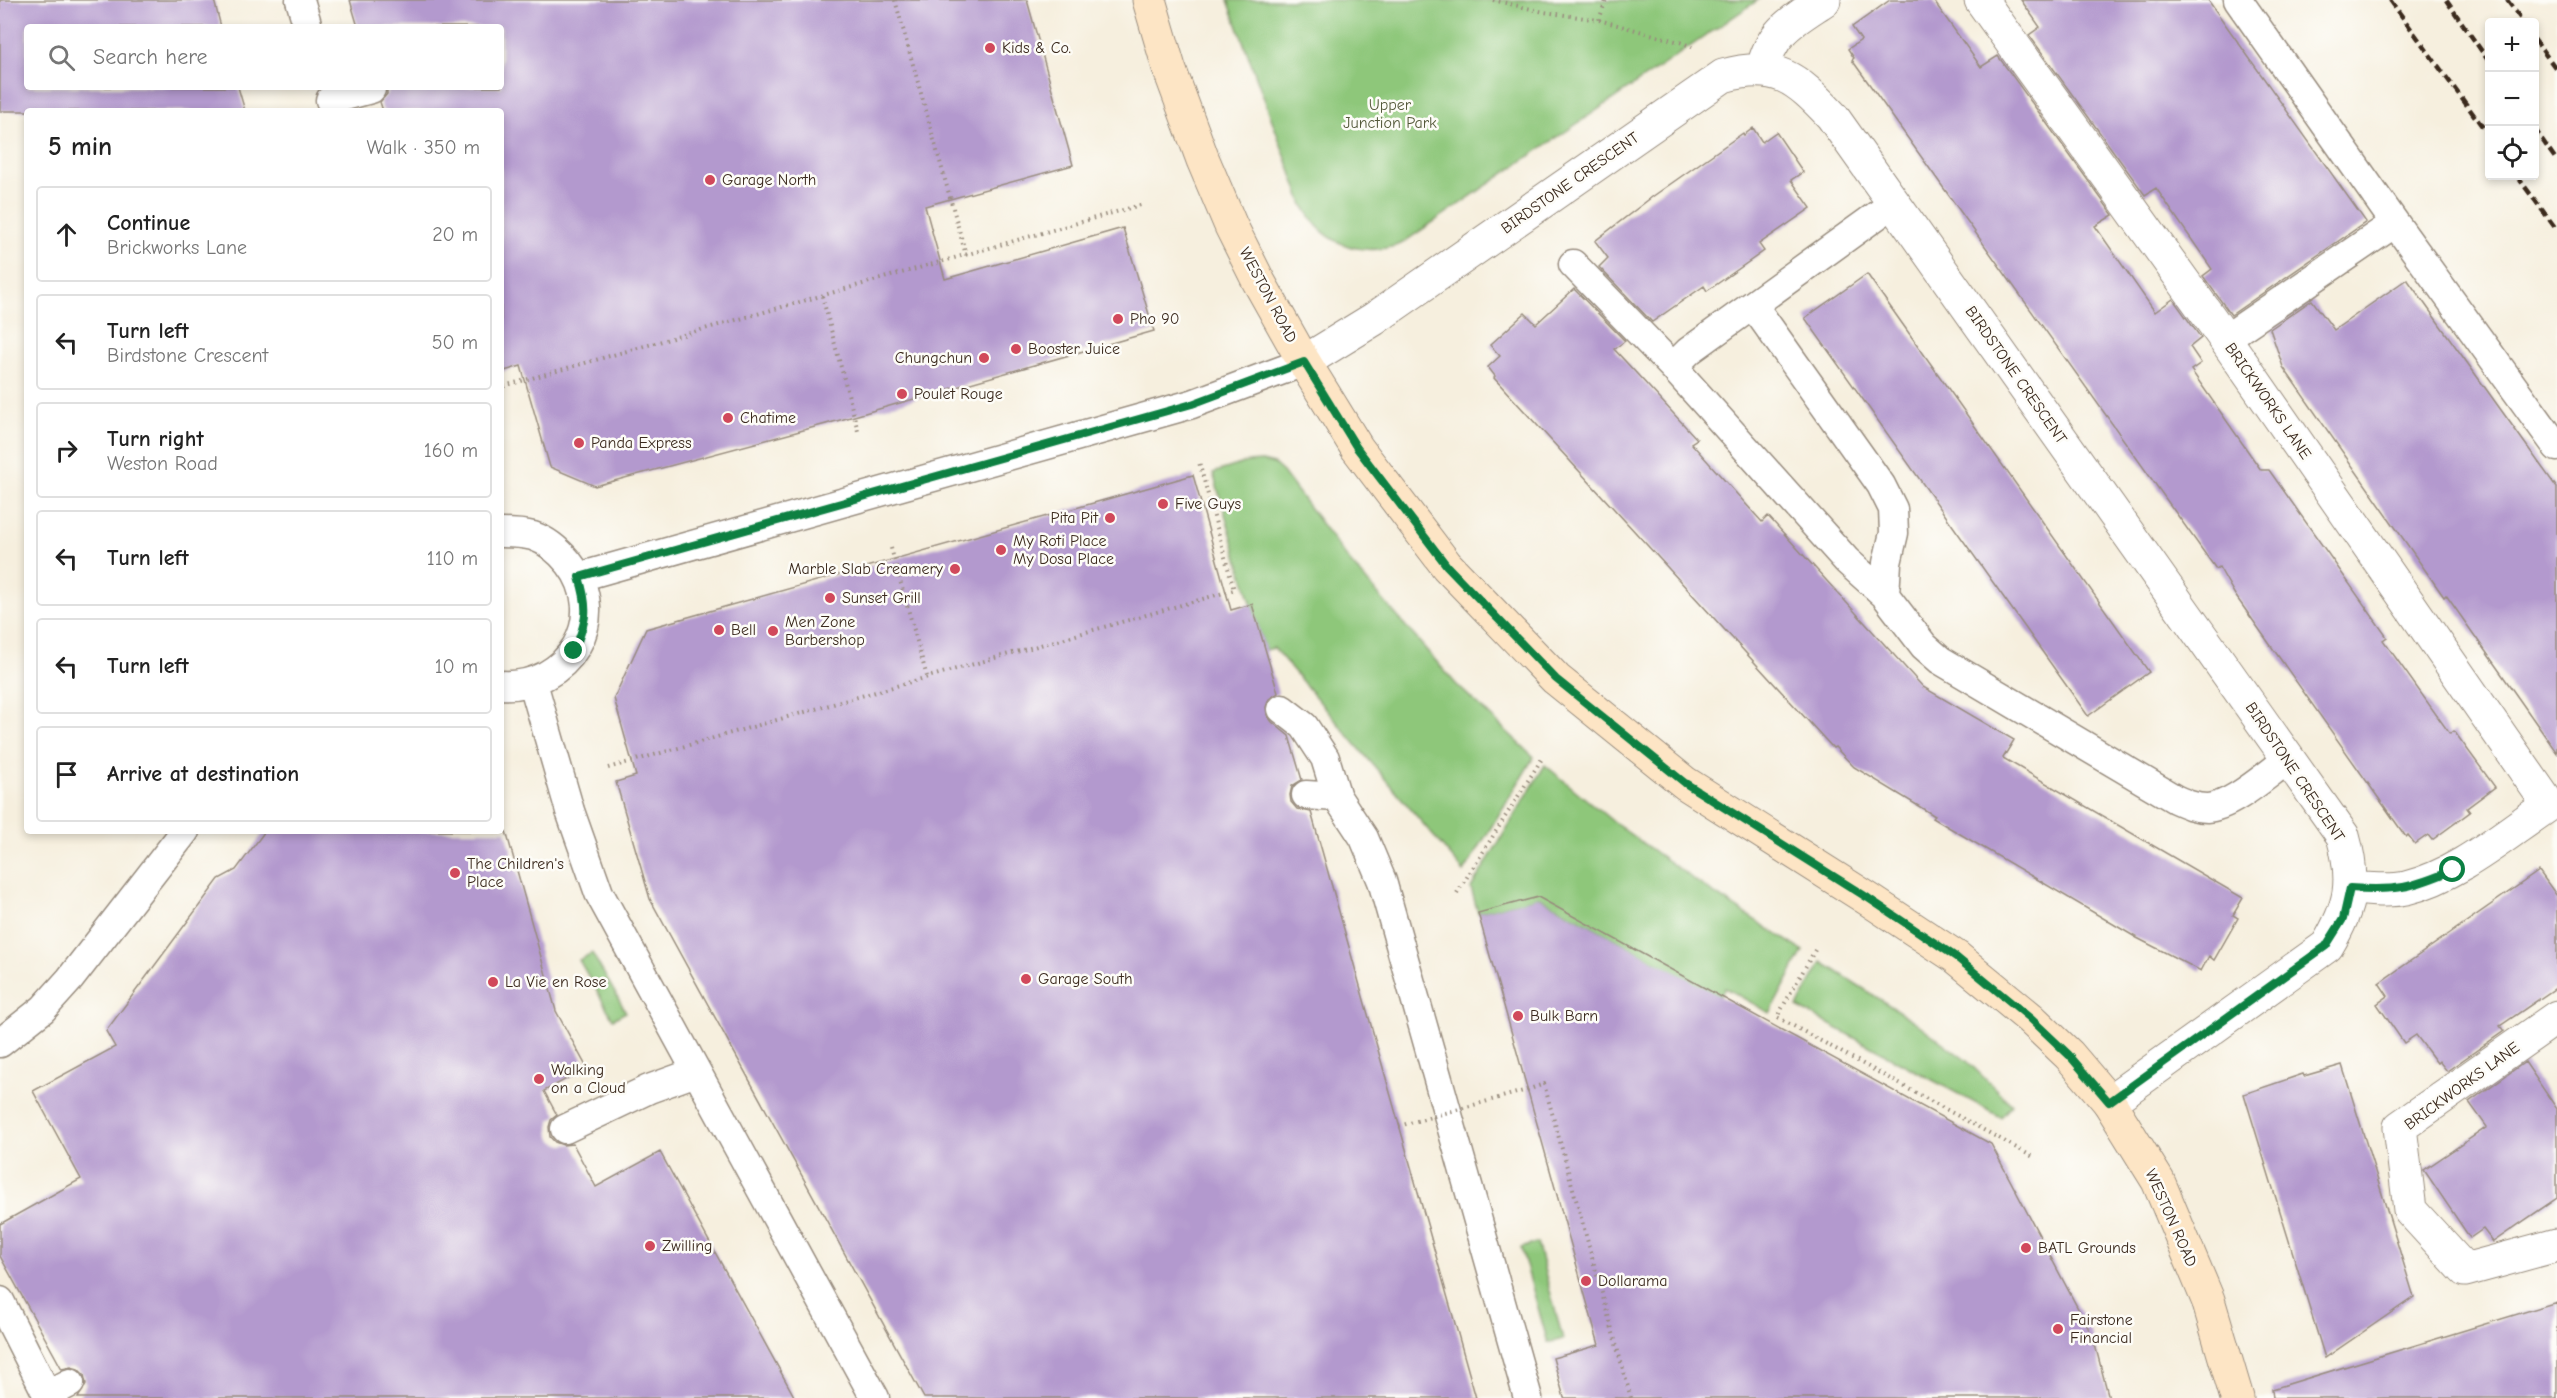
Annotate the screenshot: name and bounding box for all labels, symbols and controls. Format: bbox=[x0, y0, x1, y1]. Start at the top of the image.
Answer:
map controls bbox=[2485, 18, 2539, 180]
button: + bbox=[2485, 18, 2539, 72]
search box bbox=[24, 24, 504, 90]
place label: Kids & Co. bbox=[1002, 39, 1071, 57]
icon: search bbox=[45, 41, 78, 74]
marker: Kids & Co. bbox=[983, 41, 997, 55]
text: Search here bbox=[93, 44, 208, 70]
button: − bbox=[2485, 72, 2539, 126]
park label: Upper Junction Park bbox=[1343, 96, 1437, 132]
button: locate bbox=[2485, 126, 2539, 180]
street label: BIRDSTONE CRESCENT bbox=[1498, 128, 1643, 237]
text: 5 min bbox=[48, 132, 112, 162]
text: Walk · 350 m bbox=[366, 136, 480, 159]
place label: Garage North bbox=[722, 171, 816, 189]
marker: Garage North bbox=[703, 173, 717, 187]
text: Continue bbox=[107, 210, 190, 236]
icon: ahead bbox=[50, 218, 83, 251]
text: 20 m bbox=[432, 223, 478, 246]
text: Brickworks Lane bbox=[107, 236, 247, 259]
street label: WESTON ROAD bbox=[1235, 244, 1301, 346]
street label: BIRDSTONE CRESCENT bbox=[1962, 303, 2071, 448]
place label: Pho 90 bbox=[1130, 310, 1180, 328]
marker: Pho 90 bbox=[1111, 312, 1125, 326]
text: Turn left bbox=[107, 318, 189, 344]
icon: left bbox=[50, 326, 83, 359]
text: 50 m bbox=[432, 331, 478, 354]
street label: BRICKWORKS LANE bbox=[2221, 339, 2315, 463]
place label: Booster Juice bbox=[1028, 340, 1120, 358]
marker: Booster Juice bbox=[1009, 342, 1023, 356]
text: Birdstone Crescent bbox=[107, 344, 268, 367]
place label: Chungchun bbox=[895, 349, 972, 367]
marker: Chungchun bbox=[977, 351, 991, 365]
place label: Poulet Rouge bbox=[914, 385, 1003, 403]
marker: Poulet Rouge bbox=[895, 387, 909, 401]
place label: Chatime bbox=[740, 409, 796, 427]
marker: Chatime bbox=[721, 411, 735, 425]
text: Turn right bbox=[107, 426, 204, 452]
icon: right bbox=[50, 434, 83, 467]
place label: Panda Express bbox=[591, 434, 692, 452]
marker: Panda Express bbox=[572, 436, 586, 450]
text: 160 m bbox=[424, 439, 478, 462]
text: Weston Road bbox=[107, 452, 218, 475]
place label: Five Guys bbox=[1175, 495, 1241, 513]
marker: Five Guys bbox=[1156, 497, 1170, 511]
place label: Pita Pit bbox=[1051, 509, 1098, 527]
marker: Pita Pit bbox=[1103, 511, 1117, 525]
place label: My Roti Place My Dosa Place bbox=[1013, 532, 1114, 568]
icon: left bbox=[50, 542, 83, 575]
marker: My Roti Place My Dosa Place bbox=[994, 543, 1008, 557]
text: Turn left bbox=[107, 545, 189, 571]
text: 110 m bbox=[427, 547, 478, 570]
place label: Marble Slab Creamery bbox=[788, 560, 944, 578]
marker: Marble Slab Creamery bbox=[948, 562, 962, 576]
place label: Sunset Grill bbox=[842, 589, 921, 607]
marker: Sunset Grill bbox=[823, 591, 837, 605]
place label: Men Zone Barbershop bbox=[785, 613, 865, 649]
place label: Bell bbox=[731, 621, 756, 639]
marker: Bell bbox=[712, 623, 726, 637]
marker: Men Zone Barbershop bbox=[766, 624, 780, 638]
route end bbox=[560, 637, 586, 663]
icon: left bbox=[50, 650, 83, 683]
text: Turn left bbox=[107, 653, 189, 679]
text: 10 m bbox=[435, 655, 478, 678]
street label: BIRDSTONE CRESCENT bbox=[2242, 699, 2349, 846]
icon: arrive bbox=[50, 758, 83, 791]
text: Arrive at destination bbox=[107, 761, 299, 787]
place label: The Children's Place bbox=[467, 855, 564, 891]
route start bbox=[2439, 856, 2465, 882]
marker: The Children's Place bbox=[448, 866, 462, 880]
place label: Garage South bbox=[1038, 970, 1132, 988]
marker: Garage South bbox=[1019, 972, 1033, 986]
place label: La Vie en Rose bbox=[505, 973, 606, 991]
marker: La Vie en Rose bbox=[486, 975, 500, 989]
place label: Bulk Barn bbox=[1530, 1007, 1598, 1025]
marker: Bulk Barn bbox=[1511, 1009, 1525, 1023]
street label: BRICKWORKS LANE bbox=[2401, 1038, 2523, 1134]
place label: Walking on a Cloud bbox=[551, 1061, 626, 1097]
marker: Walking on a Cloud bbox=[532, 1072, 546, 1086]
street label: WESTON ROAD bbox=[2141, 1166, 2201, 1270]
place label: Zwilling bbox=[662, 1237, 712, 1255]
marker: Zwilling bbox=[643, 1239, 657, 1253]
place label: BATL Grounds bbox=[2038, 1239, 2136, 1257]
marker: BATL Grounds bbox=[2019, 1241, 2033, 1255]
place label: Dollarama bbox=[1598, 1272, 1668, 1290]
marker: Dollarama bbox=[1579, 1274, 1593, 1288]
place label: Fairstone Financial bbox=[2070, 1311, 2133, 1347]
marker: Fairstone Financial bbox=[2051, 1322, 2065, 1336]

